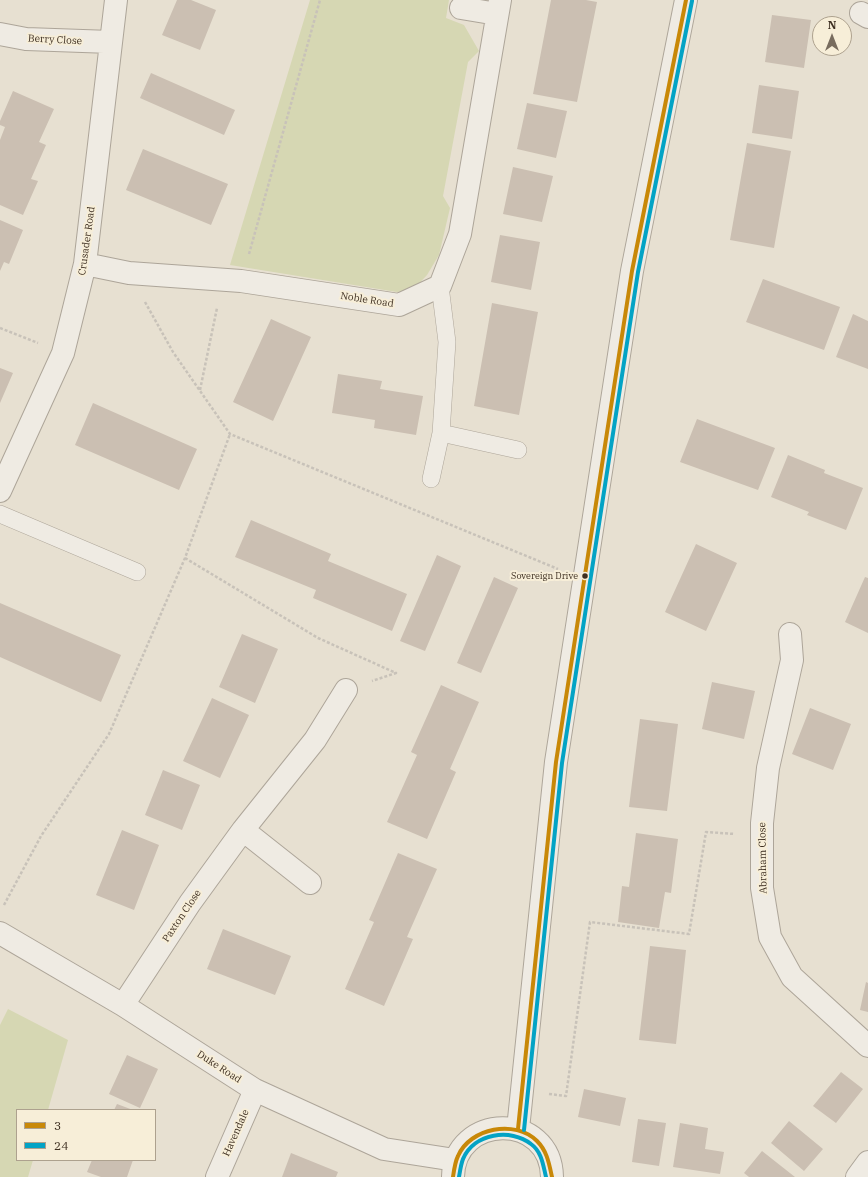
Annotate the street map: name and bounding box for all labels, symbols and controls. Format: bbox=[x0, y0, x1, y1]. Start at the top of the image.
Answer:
north arrow bbox=[812, 16, 852, 56]
text: N bbox=[828, 18, 836, 32]
street label: Berry Close bbox=[28, 33, 82, 47]
street label: Crusader Road bbox=[76, 206, 98, 276]
street label: Noble Road bbox=[339, 290, 395, 310]
place label: Sovereign Drive bbox=[511, 571, 578, 581]
marker: Sovereign Drive bbox=[580, 571, 590, 581]
street label: Abraham Close bbox=[756, 822, 770, 894]
street label: Paxton Close bbox=[160, 888, 204, 944]
street label: Duke Road bbox=[195, 1048, 243, 1086]
street label: Havendale bbox=[220, 1108, 252, 1158]
legend bbox=[16, 1109, 156, 1161]
text: 3 bbox=[54, 1118, 61, 1133]
text: 24 bbox=[54, 1138, 68, 1153]

